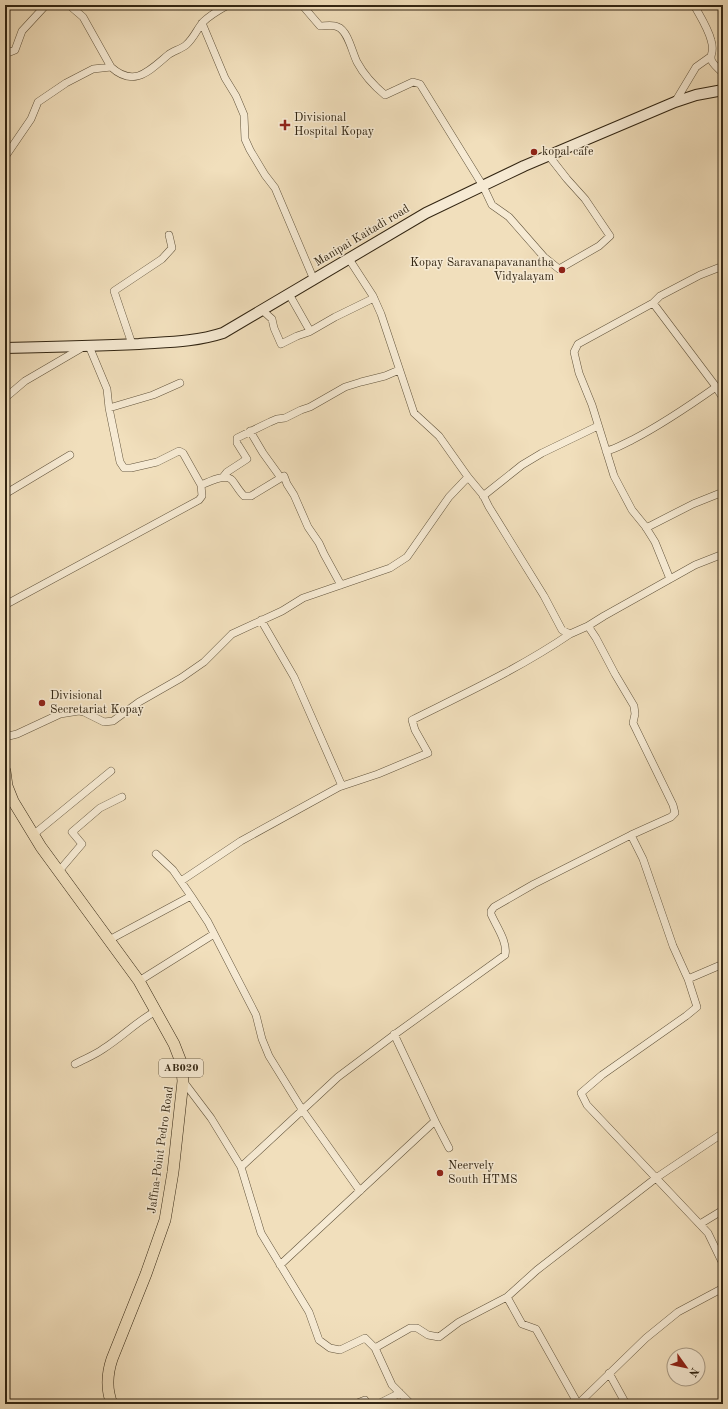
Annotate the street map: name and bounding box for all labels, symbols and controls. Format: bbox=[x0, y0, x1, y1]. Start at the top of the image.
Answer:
place label: Divisional Hospital Kopay bbox=[294, 112, 375, 138]
marker: Divisional Hospital Kopay bbox=[279, 119, 291, 131]
place label: kopal cafe bbox=[542, 146, 594, 158]
marker: kopal cafe bbox=[529, 147, 539, 157]
street label: Manipai Kaitadi road bbox=[312, 203, 412, 269]
place label: Kopay Saravanapavanantha Vidyalayam bbox=[410, 257, 554, 283]
marker: Kopay Saravanapavanantha Vidyalayam bbox=[557, 265, 567, 275]
place label: Divisional Secretariat Kopay bbox=[50, 690, 144, 716]
marker: Divisional Secretariat Kopay bbox=[37, 698, 47, 708]
road number: AB020 bbox=[159, 1059, 203, 1077]
street label: Jaffna-Point Pedro Road bbox=[146, 1086, 176, 1214]
place label: Neervely South HTMS bbox=[448, 1160, 517, 1186]
marker: Neervely South HTMS bbox=[435, 1168, 445, 1178]
north arrow bbox=[666, 1347, 706, 1387]
text: N bbox=[686, 1365, 700, 1379]

